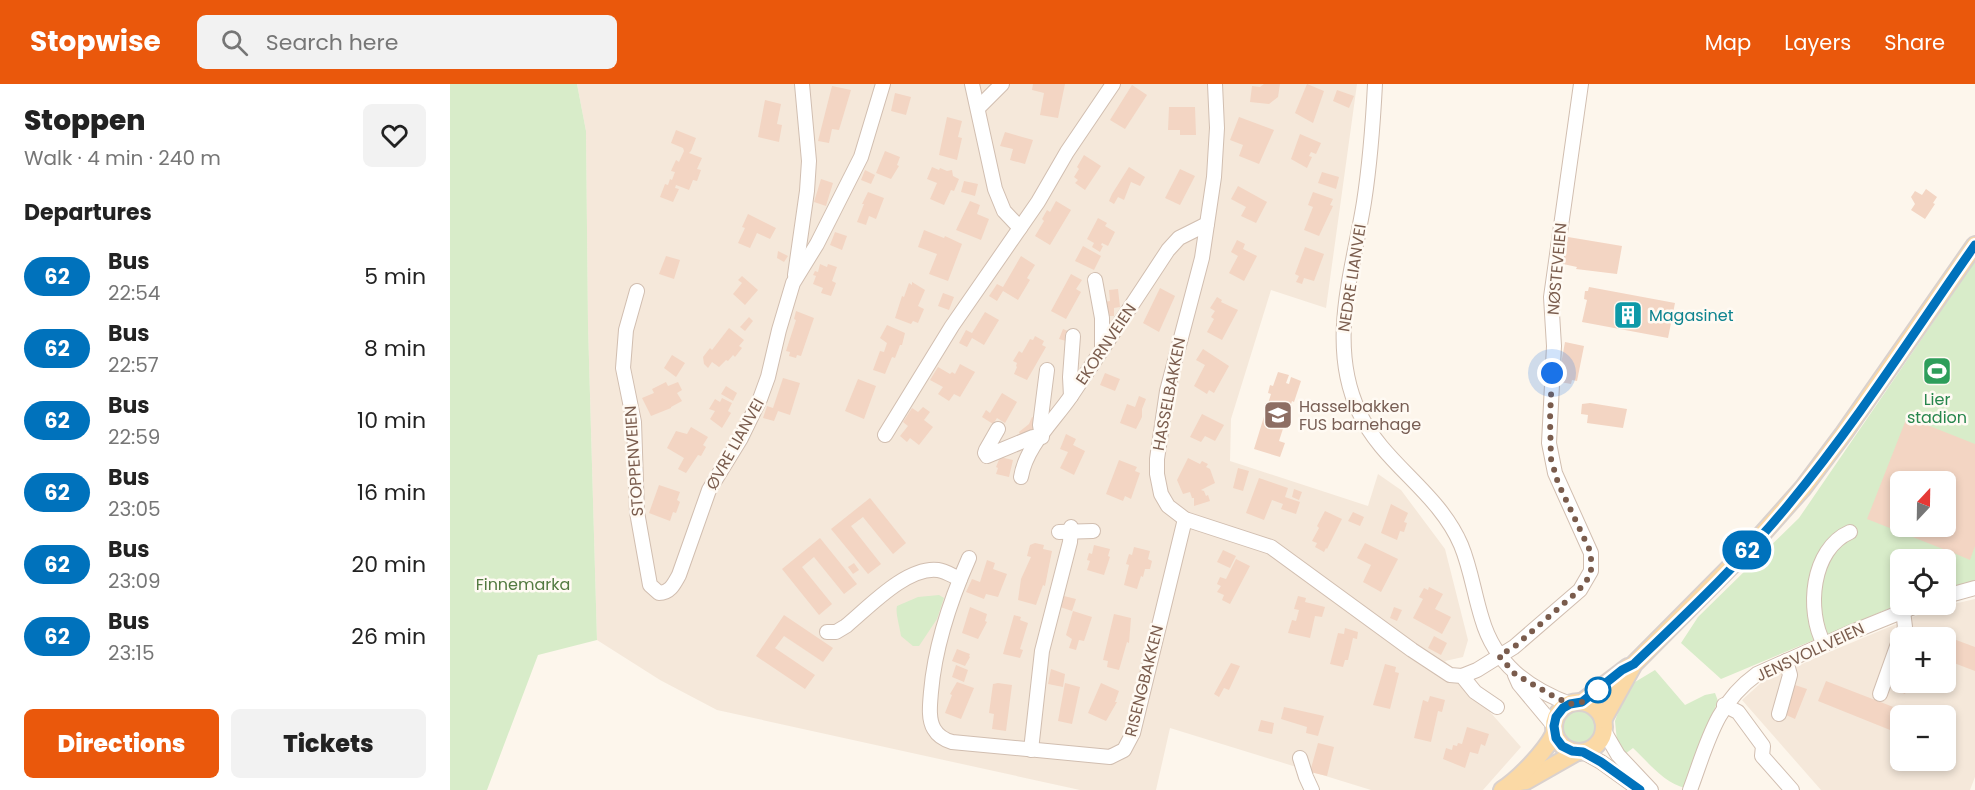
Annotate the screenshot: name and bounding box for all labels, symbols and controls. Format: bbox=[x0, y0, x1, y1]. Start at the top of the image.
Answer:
search box bbox=[197, 15, 617, 69]
text: Stopwise bbox=[30, 22, 161, 61]
icon: search bbox=[218, 26, 251, 59]
text: Search here bbox=[266, 27, 398, 58]
text: Map bbox=[1705, 28, 1751, 57]
text: Layers bbox=[1784, 28, 1851, 57]
text: Share bbox=[1884, 28, 1945, 57]
text: Stoppen bbox=[24, 101, 146, 140]
button: heart bbox=[363, 104, 426, 167]
text: Walk · 4 min · 240 m bbox=[24, 144, 221, 172]
text: Departures bbox=[24, 197, 152, 228]
street label: NEDRE LIANVEI bbox=[1332, 222, 1372, 334]
street label: NØSTEVEIEN bbox=[1542, 222, 1572, 316]
text: Bus bbox=[108, 246, 150, 277]
text: 5 min bbox=[364, 261, 426, 292]
text: 62 bbox=[44, 262, 70, 291]
text: 22:54 bbox=[108, 279, 160, 307]
street label: EKORNVEIEN bbox=[1070, 299, 1142, 389]
building icon: Magasinet bbox=[1612, 299, 1644, 331]
place label: Magasinet bbox=[1649, 304, 1734, 327]
text: Bus bbox=[108, 318, 150, 349]
text: 8 min bbox=[364, 333, 426, 364]
text: 62 bbox=[44, 334, 70, 363]
street label: HASSELBAKKEN bbox=[1147, 335, 1191, 453]
text: 22:57 bbox=[108, 351, 159, 379]
sports icon: Lier stadion bbox=[1921, 355, 1953, 387]
your location bbox=[1537, 358, 1567, 388]
place label: Lier stadion bbox=[1907, 388, 1967, 429]
text: Bus bbox=[108, 390, 150, 421]
street label: ØVRE LIANVEI bbox=[700, 394, 770, 494]
place label: Hasselbakken FUS barnehage bbox=[1299, 395, 1421, 436]
school or university icon: Hasselbakken FUS barnehage bbox=[1262, 399, 1294, 431]
text: 10 min bbox=[357, 405, 426, 436]
street label: STOPPENVEIEN bbox=[619, 405, 649, 517]
text: 62 bbox=[44, 406, 70, 435]
text: 22:59 bbox=[108, 423, 160, 451]
text: Bus bbox=[108, 462, 150, 493]
north arrow bbox=[1890, 471, 1956, 537]
map controls bbox=[1890, 471, 1956, 771]
text: 16 min bbox=[357, 477, 426, 508]
text: 62 bbox=[44, 478, 70, 507]
text: 23:05 bbox=[108, 495, 161, 523]
line badge: 62 bbox=[1720, 530, 1774, 570]
text: Bus bbox=[108, 534, 150, 565]
text: 62 bbox=[1734, 536, 1760, 565]
text: 20 min bbox=[352, 549, 426, 580]
button: locate bbox=[1890, 549, 1956, 615]
text: 62 bbox=[44, 550, 70, 579]
text: 23:09 bbox=[108, 567, 161, 595]
park label: Finnemarka bbox=[476, 573, 570, 596]
text: Bus bbox=[108, 606, 150, 637]
street label: JENSVOLLVEIEN bbox=[1752, 617, 1868, 687]
text: 26 min bbox=[351, 621, 426, 652]
text: 62 bbox=[44, 622, 70, 651]
street label: RISENGBAKKEN bbox=[1119, 623, 1169, 739]
button: + bbox=[1890, 627, 1956, 693]
text: 23:15 bbox=[108, 639, 155, 667]
unlabelled marker bbox=[1585, 677, 1611, 703]
button: − bbox=[1890, 705, 1956, 771]
button: Directions bbox=[24, 709, 219, 778]
button: Tickets bbox=[231, 709, 426, 778]

